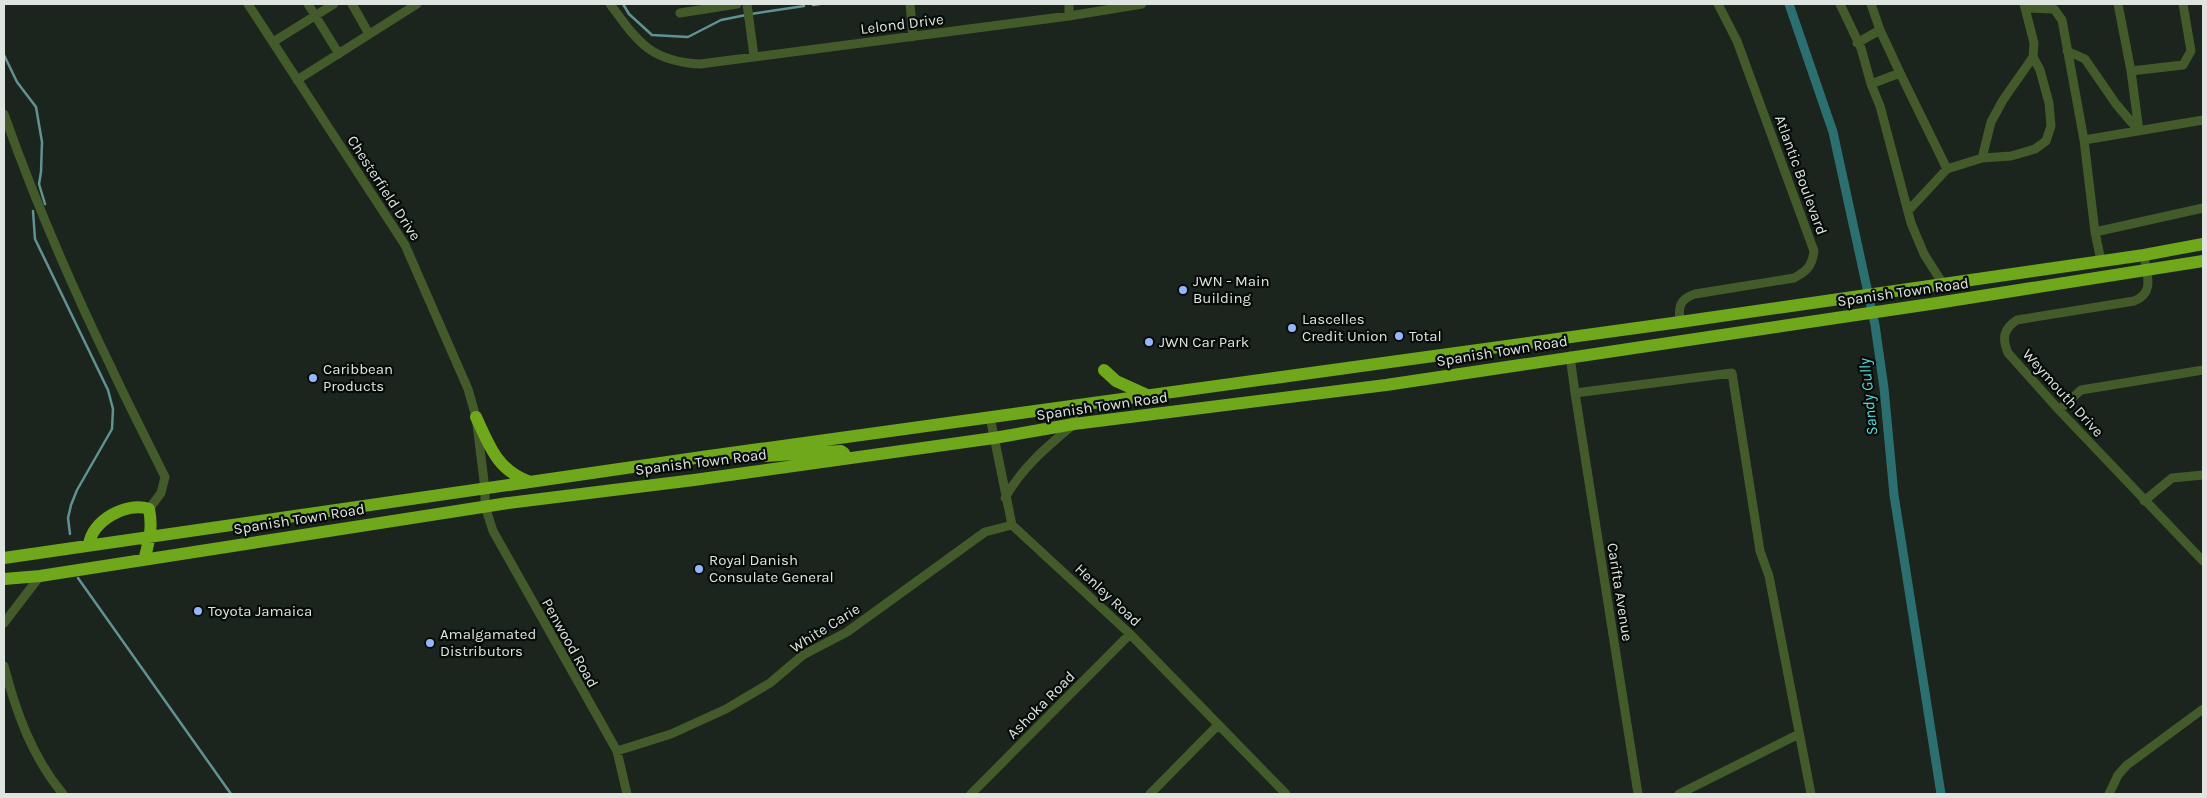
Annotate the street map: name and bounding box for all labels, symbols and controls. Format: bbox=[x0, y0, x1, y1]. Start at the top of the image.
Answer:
street label: Lelond Drive bbox=[859, 10, 945, 38]
street label: Atlantic Boulevard bbox=[1771, 113, 1831, 237]
street label: Chesterfield Drive bbox=[343, 132, 425, 244]
place label: JWN - Main Building bbox=[1193, 272, 1270, 307]
street label: Spanish Town Road bbox=[1836, 274, 1970, 310]
marker: JWN - Main Building bbox=[1177, 284, 1189, 296]
place label: Lascelles Credit Union bbox=[1302, 310, 1387, 345]
marker: Lascelles Credit Union bbox=[1286, 322, 1298, 334]
place label: Total bbox=[1409, 327, 1442, 345]
marker: Total bbox=[1393, 330, 1405, 342]
street label: Spanish Town Road bbox=[1435, 332, 1569, 370]
place label: JWN Car Park bbox=[1159, 333, 1249, 351]
marker: JWN Car Park bbox=[1143, 336, 1155, 348]
street label: Weymouth Drive bbox=[2019, 345, 2107, 441]
water label: Sandy Gully bbox=[1854, 356, 1881, 437]
place label: Caribbean Products bbox=[323, 360, 393, 395]
marker: Caribbean Products bbox=[307, 372, 319, 384]
street label: Spanish Town Road bbox=[1035, 388, 1169, 424]
street label: Spanish Town Road bbox=[634, 445, 768, 479]
street label: Spanish Town Road bbox=[232, 500, 366, 538]
street label: Carifta Avenue bbox=[1603, 542, 1637, 642]
place label: Royal Danish Consulate General bbox=[709, 551, 834, 586]
street label: Henley Road bbox=[1071, 560, 1145, 630]
marker: Royal Danish Consulate General bbox=[693, 563, 705, 575]
street label: Penwood Road bbox=[538, 595, 602, 691]
street label: White Carie bbox=[787, 599, 863, 657]
place label: Toyota Jamaica bbox=[208, 602, 312, 620]
marker: Toyota Jamaica bbox=[192, 605, 204, 617]
place label: Amalgamated Distributors bbox=[440, 625, 536, 660]
marker: Amalgamated Distributors bbox=[424, 637, 436, 649]
street label: Ashoka Road bbox=[1003, 667, 1079, 743]

